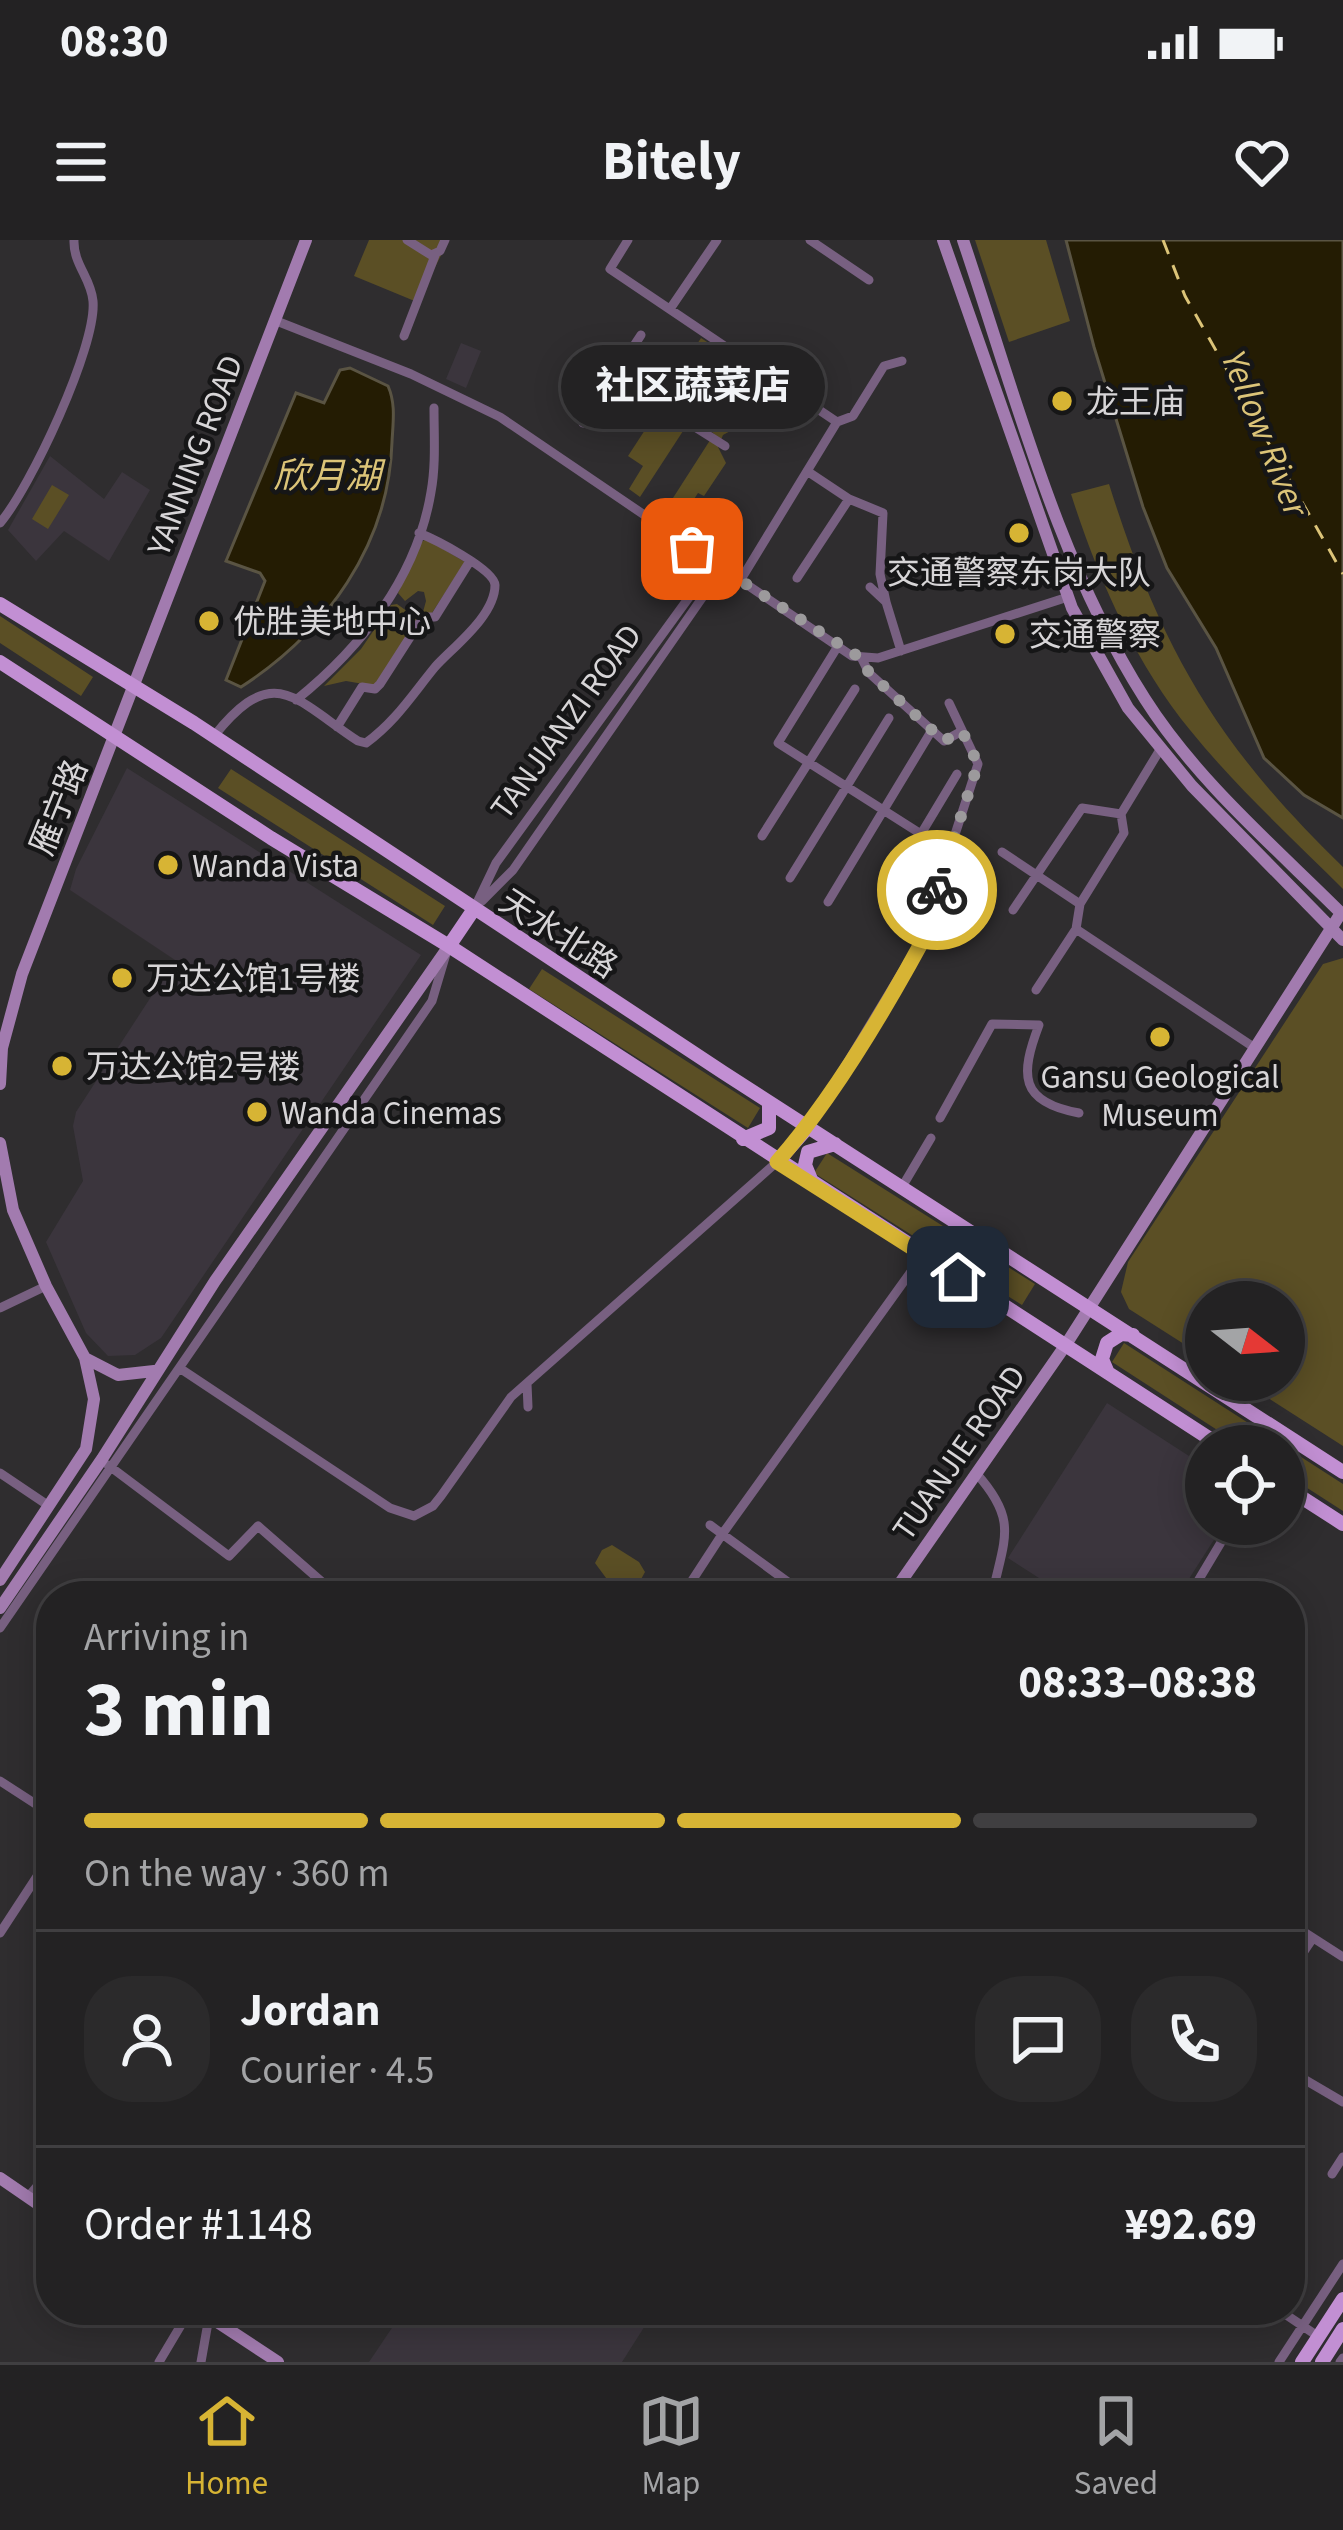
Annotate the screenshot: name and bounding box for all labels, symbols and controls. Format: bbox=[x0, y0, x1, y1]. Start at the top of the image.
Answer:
text: 08:30 bbox=[60, 10, 169, 74]
text: Bitely bbox=[602, 124, 741, 201]
icon: menu bbox=[48, 129, 114, 195]
icon: heart bbox=[1229, 129, 1295, 195]
water label: Yellow River bbox=[1208, 343, 1322, 526]
callout: 社区蔬菜店 bbox=[560, 345, 824, 429]
street label: YANNING ROAD bbox=[135, 348, 255, 564]
text: 社区蔬菜店 bbox=[595, 359, 791, 415]
place label: 龙王庙 bbox=[1086, 379, 1185, 426]
marker: 龙王庙 bbox=[1049, 388, 1075, 414]
water label: 欣月湖 bbox=[273, 451, 386, 502]
pin bbox=[641, 498, 743, 600]
icon: bag bbox=[659, 516, 725, 582]
marker: 交通警察东岗大队 bbox=[1006, 520, 1032, 546]
place label: 交通警察东岗大队 bbox=[887, 550, 1151, 597]
place label: 优胜美地中心 bbox=[233, 599, 431, 646]
marker: 优胜美地中心 bbox=[196, 608, 222, 634]
place label: 交通警察 bbox=[1029, 612, 1161, 659]
street label: TANJIANZI ROAD bbox=[479, 615, 653, 829]
marker: 交通警察 bbox=[992, 621, 1018, 647]
street label: 雁宁路 bbox=[19, 753, 100, 862]
courier bbox=[877, 830, 997, 950]
place label: Wanda Vista bbox=[192, 843, 359, 890]
marker: Wanda Vista bbox=[155, 852, 181, 878]
icon: bike bbox=[904, 857, 970, 923]
street label: 天水北路 bbox=[490, 879, 626, 990]
place label: 万达公馆1号楼 bbox=[146, 956, 360, 1003]
marker: 万达公馆1号楼 bbox=[109, 965, 135, 991]
marker: Gansu Geological Museum bbox=[1147, 1024, 1173, 1050]
place label: 万达公馆2号楼 bbox=[86, 1044, 300, 1091]
marker: 万达公馆2号楼 bbox=[49, 1053, 75, 1079]
place label: Gansu Geological Museum bbox=[1041, 1054, 1279, 1139]
place label: Wanda Cinemas bbox=[281, 1090, 502, 1137]
marker: Wanda Cinemas bbox=[244, 1099, 270, 1125]
pin bbox=[907, 1226, 1009, 1328]
icon: home bbox=[925, 1244, 991, 1310]
north arrow bbox=[1185, 1281, 1305, 1401]
map controls bbox=[1185, 1281, 1305, 1545]
street label: TUANJIE ROAD bbox=[881, 1356, 1037, 1550]
button: locate bbox=[1185, 1425, 1305, 1545]
text: Arriving in bbox=[84, 1610, 249, 1666]
text: 08:33–08:38 bbox=[1018, 1651, 1257, 1715]
text: 3 min bbox=[84, 1655, 274, 1766]
text: On the way · 360 m bbox=[84, 1846, 390, 1902]
button: person bbox=[84, 1976, 210, 2102]
button: chat bbox=[975, 1976, 1101, 2102]
button: phone bbox=[1131, 1976, 1257, 2102]
text: Jordan bbox=[240, 1979, 381, 2043]
text: Courier · 4.5 bbox=[240, 2043, 434, 2099]
text: Order #1148 bbox=[84, 2193, 313, 2257]
text: ¥92.69 bbox=[1125, 2193, 1257, 2257]
tab: Home bbox=[185, 2388, 268, 2507]
tab: Map bbox=[638, 2388, 704, 2507]
tab: Saved bbox=[1074, 2388, 1158, 2507]

